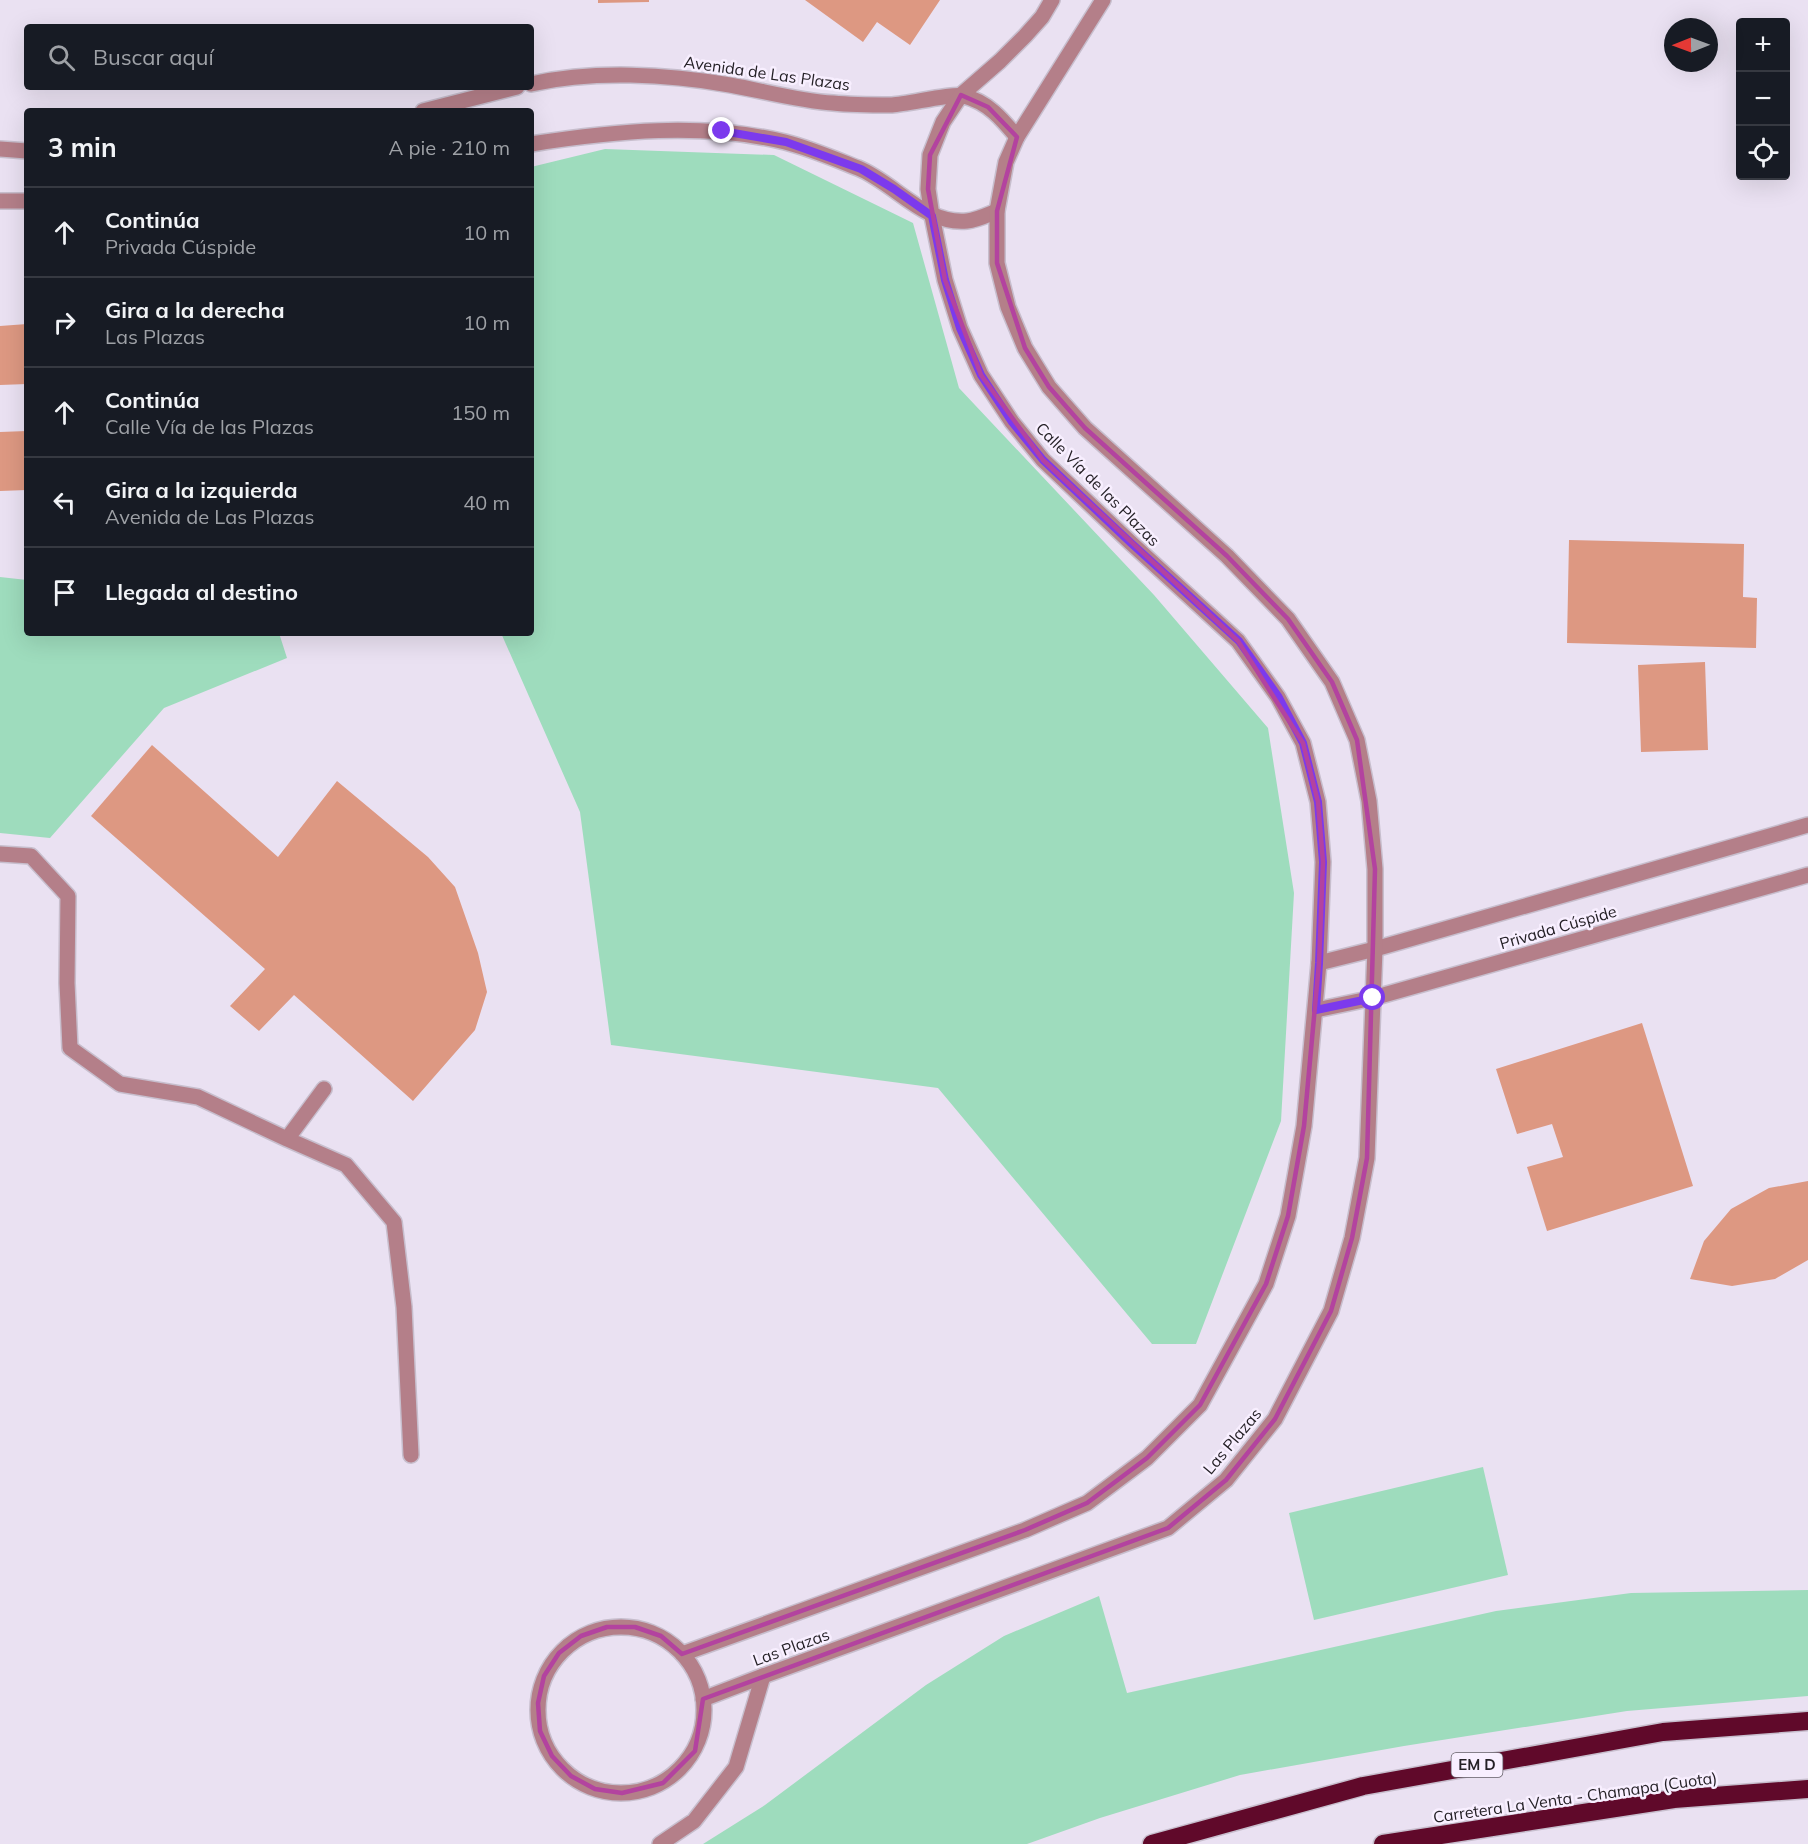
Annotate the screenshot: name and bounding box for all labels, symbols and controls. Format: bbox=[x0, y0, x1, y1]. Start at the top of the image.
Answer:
north arrow bbox=[1664, 18, 1718, 72]
map controls bbox=[1736, 18, 1790, 180]
button: + bbox=[1736, 18, 1790, 72]
search box bbox=[24, 24, 534, 90]
icon: search bbox=[45, 41, 78, 74]
text: Buscar aquí bbox=[93, 43, 214, 71]
street label: Avenida de Las Plazas bbox=[683, 51, 851, 95]
button: − bbox=[1736, 72, 1790, 126]
route end bbox=[708, 117, 734, 143]
button: locate bbox=[1736, 126, 1790, 180]
text: 3 min bbox=[48, 131, 117, 164]
text: A pie · 210 m bbox=[389, 135, 510, 160]
text: Continúa bbox=[105, 206, 200, 234]
icon: ahead bbox=[48, 216, 81, 249]
text: 10 m bbox=[463, 220, 510, 245]
text: Privada Cúspide bbox=[105, 234, 256, 259]
text: Gira a la derecha bbox=[105, 296, 285, 324]
icon: right bbox=[48, 306, 81, 339]
text: 10 m bbox=[463, 310, 510, 335]
text: Las Plazas bbox=[105, 324, 205, 349]
text: Continúa bbox=[105, 386, 200, 414]
icon: ahead bbox=[48, 396, 81, 429]
text: 150 m bbox=[451, 400, 510, 425]
text: Calle Vía de las Plazas bbox=[105, 414, 314, 439]
street label: Calle Vía de las Plazas bbox=[1032, 418, 1164, 550]
text: Gira a la izquierda bbox=[105, 476, 298, 504]
icon: left bbox=[48, 486, 81, 519]
text: 40 m bbox=[463, 490, 510, 515]
text: Avenida de Las Plazas bbox=[105, 504, 314, 529]
icon: arrive bbox=[48, 576, 81, 609]
text: Llegada al destino bbox=[105, 578, 298, 606]
street label: Privada Cúspide bbox=[1497, 901, 1619, 953]
route start bbox=[1359, 984, 1385, 1010]
street label: Las Plazas bbox=[1199, 1404, 1265, 1478]
street label: Las Plazas bbox=[750, 1624, 832, 1670]
road number: EM D bbox=[1452, 1753, 1502, 1777]
street label: Carretera La Venta - Chamapa (Cuota) bbox=[1432, 1767, 1718, 1827]

